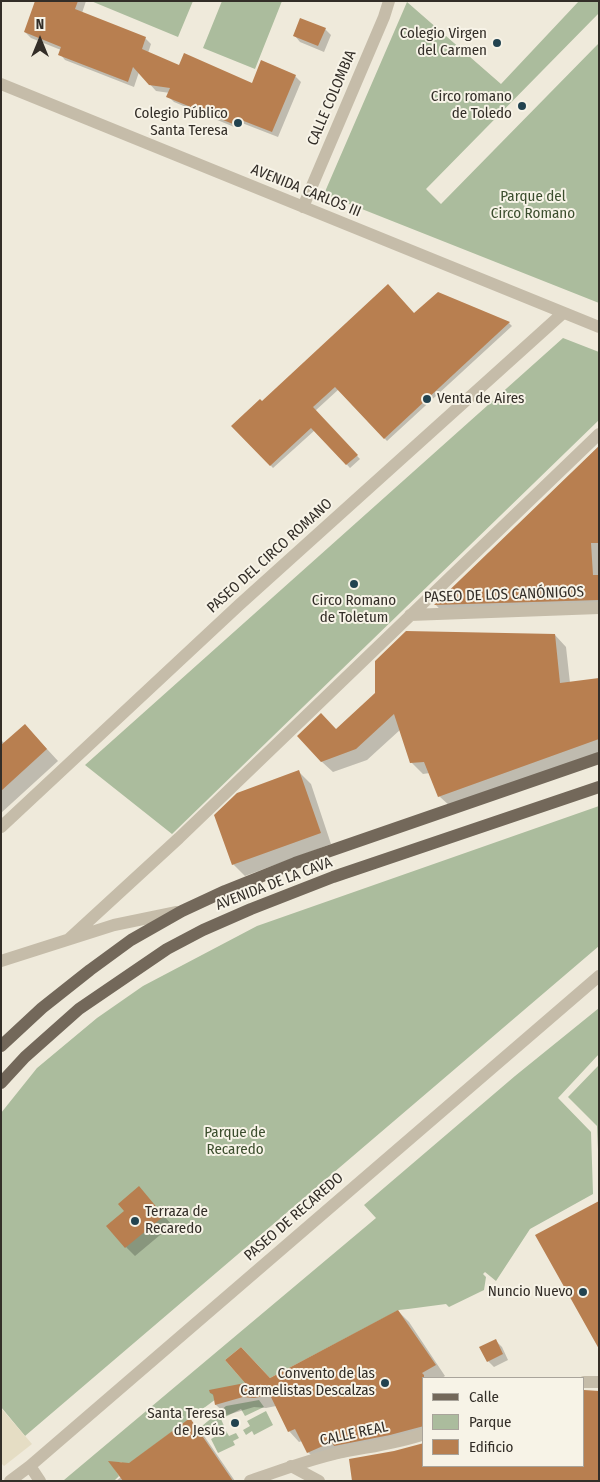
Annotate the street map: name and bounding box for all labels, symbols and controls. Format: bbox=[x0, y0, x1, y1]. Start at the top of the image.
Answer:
north arrow bbox=[15, 15, 65, 65]
text: N bbox=[36, 16, 44, 33]
place label: Colegio Virgen del Carmen bbox=[400, 25, 487, 60]
marker: Colegio Virgen del Carmen bbox=[491, 37, 503, 49]
street label: CALLE COLOMBIA bbox=[304, 48, 360, 148]
place label: Circo romano de Toledo bbox=[431, 88, 512, 123]
marker: Circo romano de Toledo bbox=[516, 100, 528, 112]
place label: Colegio Público Santa Teresa bbox=[134, 105, 228, 140]
marker: Colegio Público Santa Teresa bbox=[232, 117, 244, 129]
street label: AVENIDA CARLOS III bbox=[248, 161, 364, 221]
park label: Parque del Circo Romano bbox=[491, 188, 575, 223]
place label: Venta de Aires bbox=[437, 390, 525, 408]
marker: Venta de Aires bbox=[421, 393, 433, 405]
street label: PASEO DEL CIRCO ROMANO bbox=[204, 495, 336, 617]
marker: Circo Romano de Toletum bbox=[348, 578, 360, 590]
street label: PASEO DE LOS CANÓNIGOS bbox=[424, 583, 584, 607]
place label: Circo Romano de Toletum bbox=[312, 592, 396, 627]
street label: AVENIDA DE LA CAVA bbox=[213, 854, 335, 914]
park label: Parque de Recaredo bbox=[204, 1124, 266, 1159]
street label: PASEO DE RECAREDO bbox=[241, 1169, 347, 1265]
place label: Terraza de Recaredo bbox=[145, 1203, 208, 1238]
marker: Terraza de Recaredo bbox=[129, 1215, 141, 1227]
place label: Nuncio Nuevo bbox=[488, 1283, 573, 1301]
marker: Nuncio Nuevo bbox=[577, 1286, 589, 1298]
place label: Convento de las Carmelistas Descalzas bbox=[240, 1365, 375, 1400]
marker: Convento de las Carmelistas Descalzas bbox=[379, 1377, 391, 1389]
legend bbox=[422, 1377, 585, 1467]
text: Calle bbox=[469, 1388, 499, 1406]
place label: Santa Teresa de Jesús bbox=[147, 1405, 225, 1440]
text: Parque bbox=[469, 1413, 512, 1431]
marker: Santa Teresa de Jesús bbox=[229, 1417, 241, 1429]
street label: CALLE REAL bbox=[318, 1418, 390, 1450]
text: Edificio bbox=[469, 1438, 514, 1456]

